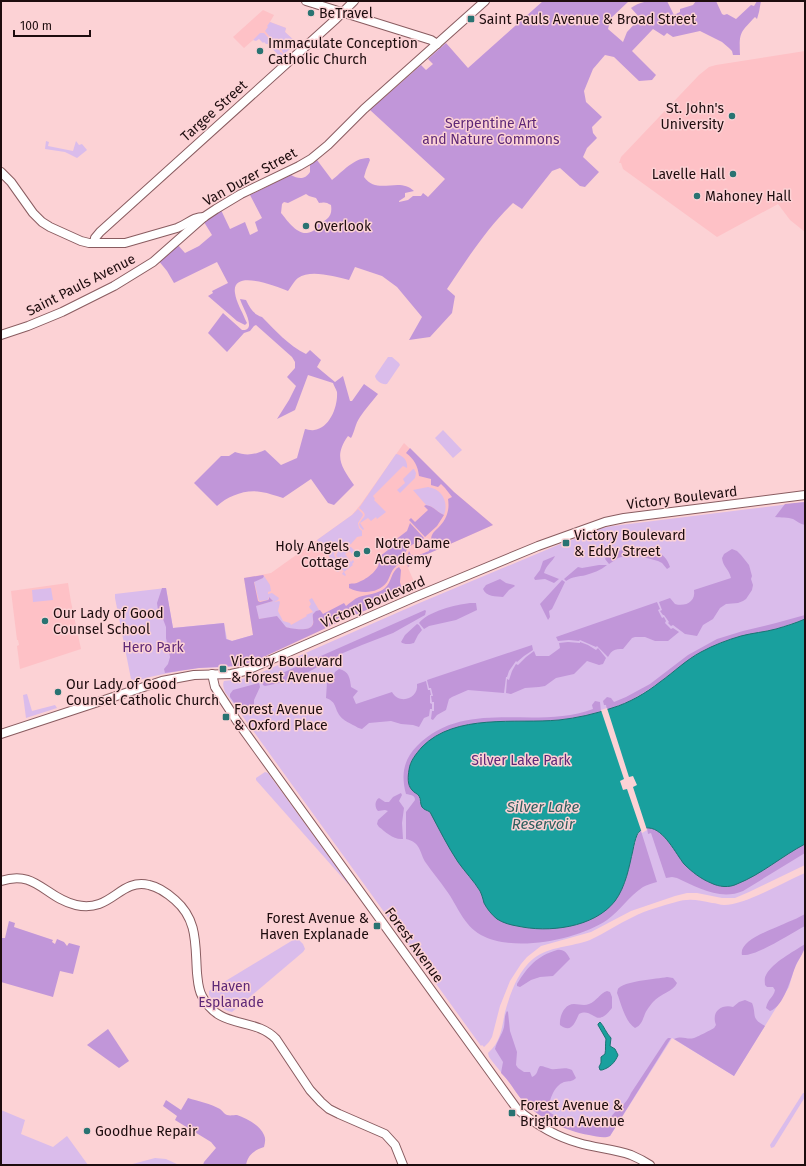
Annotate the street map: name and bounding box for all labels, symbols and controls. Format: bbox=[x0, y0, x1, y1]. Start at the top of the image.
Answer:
place label: BeTravel bbox=[319, 5, 373, 22]
marker: BeTravel bbox=[306, 8, 316, 18]
place label: Saint Pauls Avenue & Broad Street bbox=[479, 11, 697, 28]
scale bar bbox=[14, 12, 90, 38]
marker: Saint Pauls Avenue & Broad Street bbox=[466, 14, 476, 24]
text: 100 m bbox=[20, 19, 52, 33]
place label: Immaculate Conception Catholic Church bbox=[268, 35, 418, 68]
marker: Immaculate Conception Catholic Church bbox=[255, 46, 265, 56]
street label: Targee Street bbox=[177, 76, 251, 145]
place label: St. John's University bbox=[661, 100, 724, 133]
marker: St. John's University bbox=[727, 111, 737, 121]
park label: Serpentine Art and Nature Commons bbox=[422, 115, 560, 148]
street label: Van Duzer Street bbox=[200, 144, 301, 210]
place label: Lavelle Hall bbox=[652, 166, 725, 183]
marker: Lavelle Hall bbox=[728, 169, 738, 179]
place label: Mahoney Hall bbox=[705, 188, 791, 205]
marker: Mahoney Hall bbox=[692, 191, 702, 201]
place label: Overlook bbox=[314, 218, 372, 235]
marker: Overlook bbox=[301, 221, 311, 231]
street label: Saint Pauls Avenue bbox=[24, 250, 138, 320]
street label: Victory Boulevard bbox=[626, 483, 738, 513]
place label: Victory Boulevard & Eddy Street bbox=[574, 527, 686, 560]
place label: Notre Dame Academy bbox=[375, 535, 450, 568]
place label: Holy Angels Cottage bbox=[275, 538, 349, 571]
marker: Victory Boulevard & Eddy Street bbox=[561, 538, 571, 548]
marker: Notre Dame Academy bbox=[362, 546, 372, 556]
marker: Holy Angels Cottage bbox=[352, 549, 362, 559]
street label: Victory Boulevard bbox=[318, 572, 428, 632]
place label: Our Lady of Good Counsel School bbox=[53, 605, 164, 638]
marker: Our Lady of Good Counsel School bbox=[40, 616, 50, 626]
park label: Hero Park bbox=[122, 639, 185, 656]
place label: Victory Boulevard & Forest Avenue bbox=[231, 653, 343, 686]
marker: Victory Boulevard & Forest Avenue bbox=[218, 664, 228, 674]
place label: Our Lady of Good Counsel Catholic Church bbox=[66, 676, 219, 709]
marker: Our Lady of Good Counsel Catholic Church bbox=[53, 687, 63, 697]
place label: Forest Avenue & Oxford Place bbox=[234, 701, 328, 734]
marker: Forest Avenue & Oxford Place bbox=[221, 712, 231, 722]
park label: Silver Lake Park bbox=[471, 752, 572, 769]
water label: Silver Lake Reservoir bbox=[506, 798, 579, 833]
street label: Forest Avenue bbox=[381, 904, 447, 986]
place label: Forest Avenue & Haven Explanade bbox=[260, 910, 369, 943]
marker: Forest Avenue & Haven Explanade bbox=[372, 921, 382, 931]
park label: Haven Esplanade bbox=[198, 978, 264, 1011]
place label: Forest Avenue & Brighton Avenue bbox=[520, 1097, 625, 1130]
marker: Forest Avenue & Brighton Avenue bbox=[507, 1108, 517, 1118]
place label: Goodhue Repair bbox=[95, 1123, 198, 1140]
marker: Goodhue Repair bbox=[82, 1126, 92, 1136]

